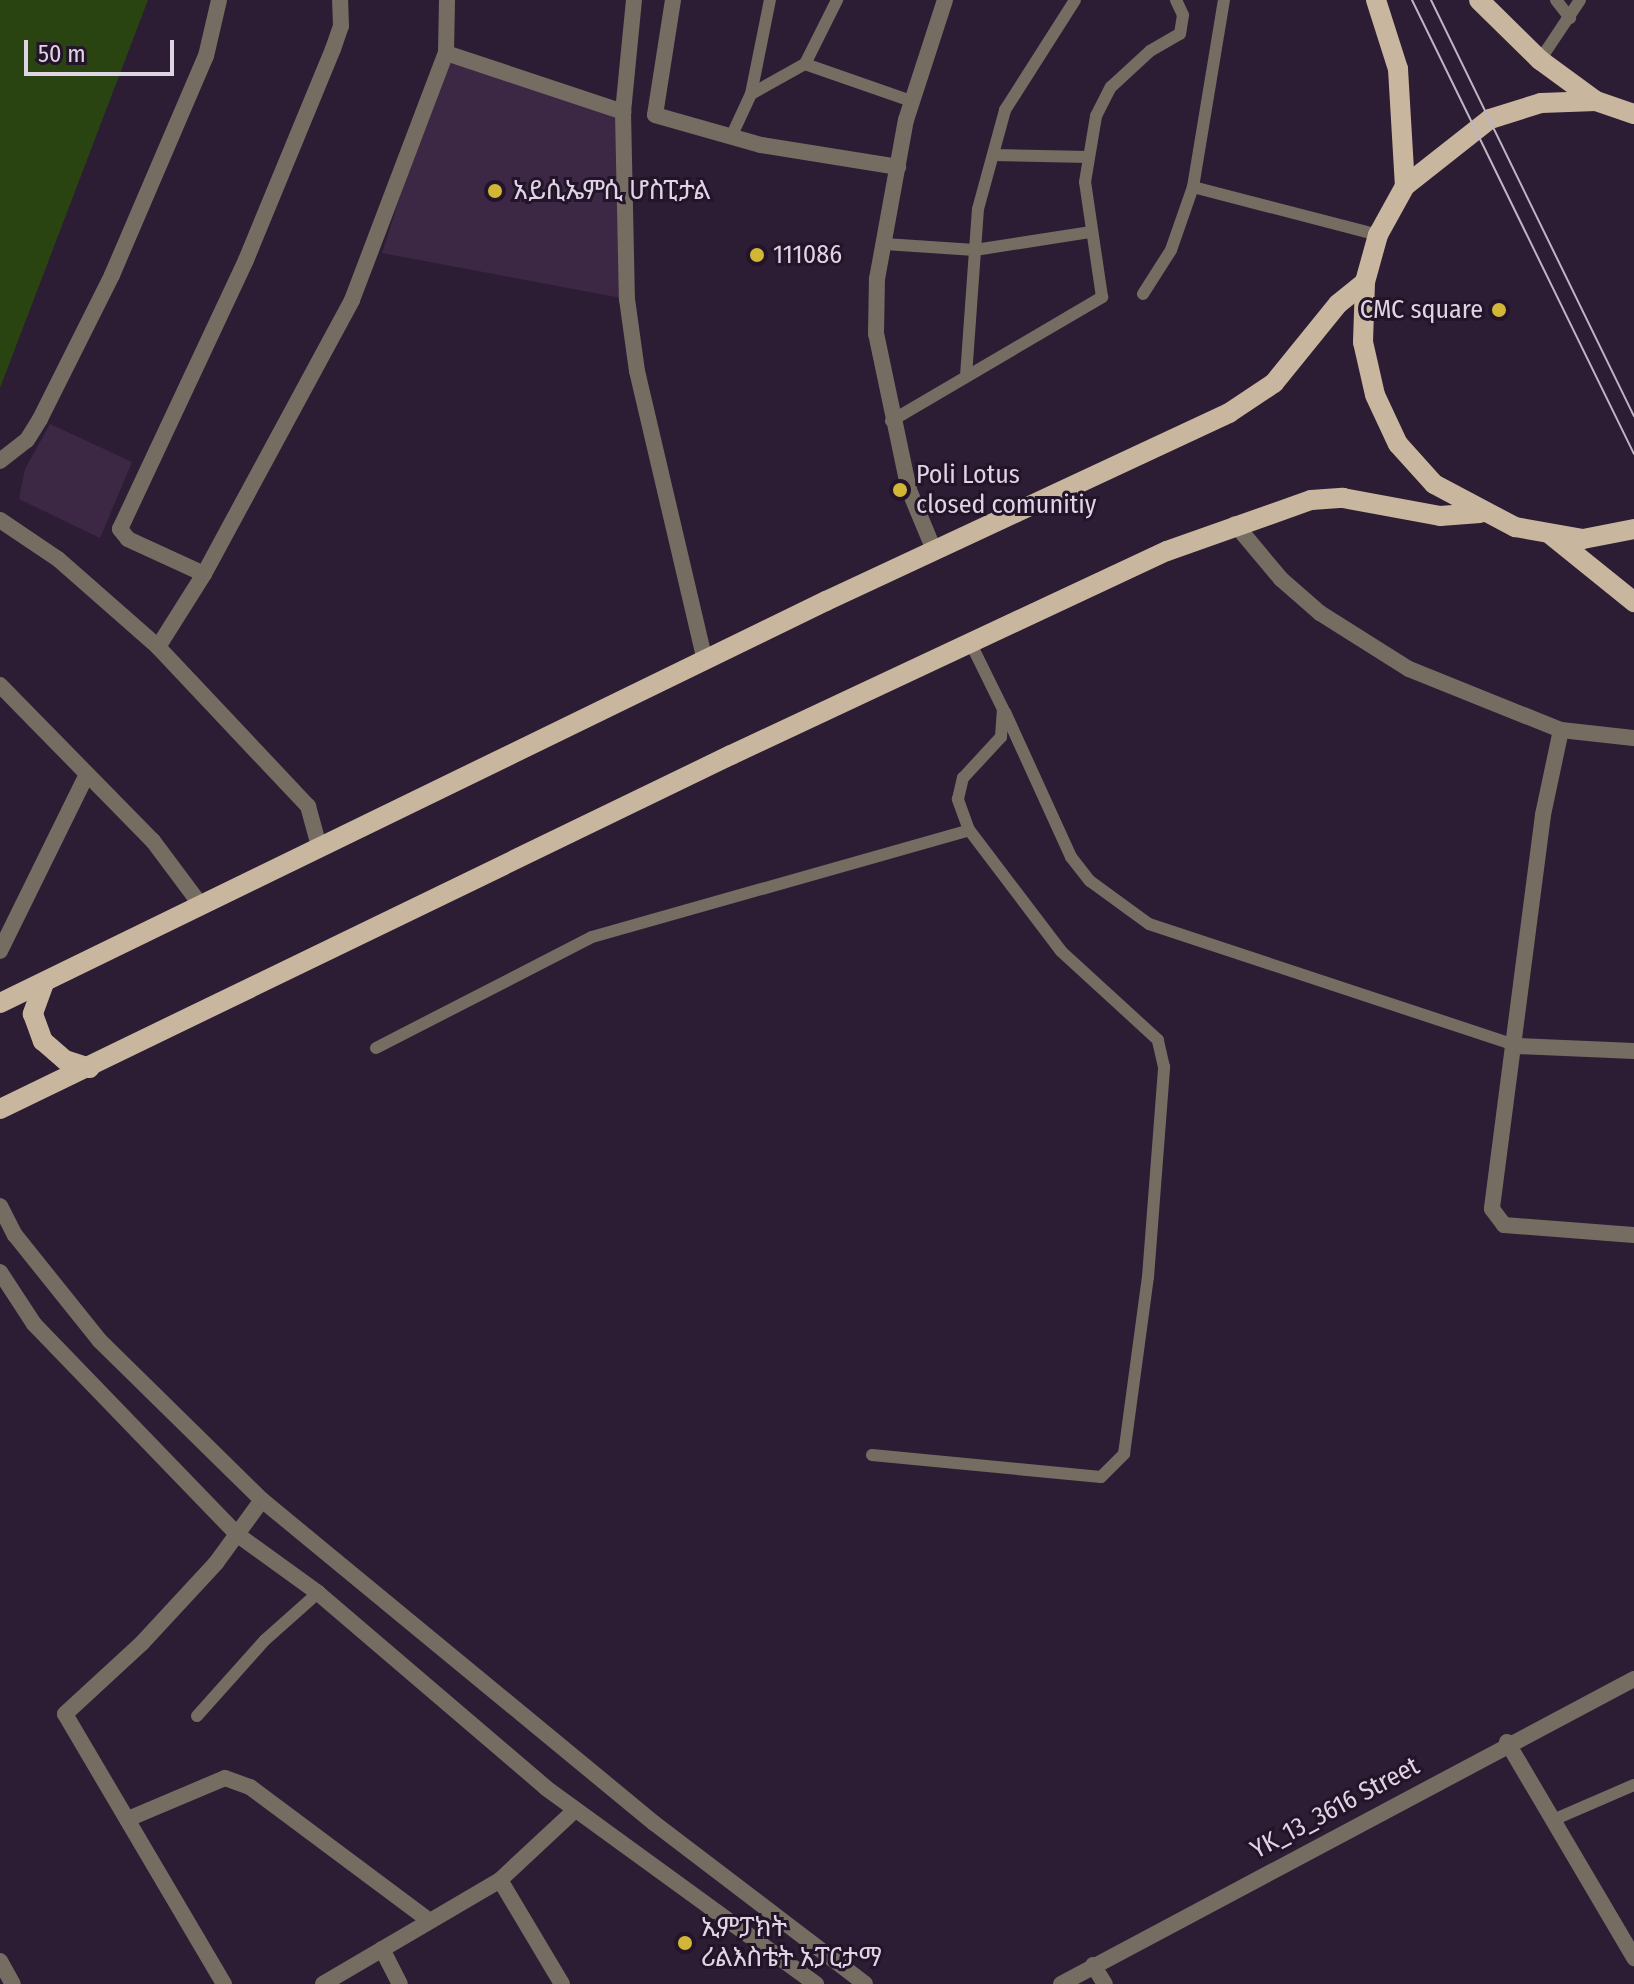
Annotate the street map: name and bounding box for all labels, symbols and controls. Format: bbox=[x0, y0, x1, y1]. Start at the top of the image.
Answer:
scale bar bbox=[28, 24, 178, 74]
text: 50 m bbox=[38, 40, 86, 68]
place label: አይሲኤምሲ ሆስፒታል bbox=[513, 175, 711, 207]
marker: አይሲኤምሲ ሆስፒታል bbox=[484, 180, 506, 202]
place label: 111086 bbox=[773, 239, 842, 271]
marker: 111086 bbox=[748, 246, 766, 264]
place label: CMC square bbox=[1360, 294, 1483, 326]
marker: CMC square bbox=[1490, 301, 1508, 319]
place label: Poli Lotus closed comunitiy bbox=[916, 459, 1096, 520]
marker: Poli Lotus closed comunitiy bbox=[891, 481, 909, 499]
street label: YK_13_3616 Street bbox=[1245, 1750, 1425, 1866]
place label: ኢምፓክት ሪልእስቴት አፓርታማ bbox=[701, 1912, 882, 1974]
marker: ኢምፓክት ሪልእስቴት አፓርታማ bbox=[676, 1934, 694, 1952]

